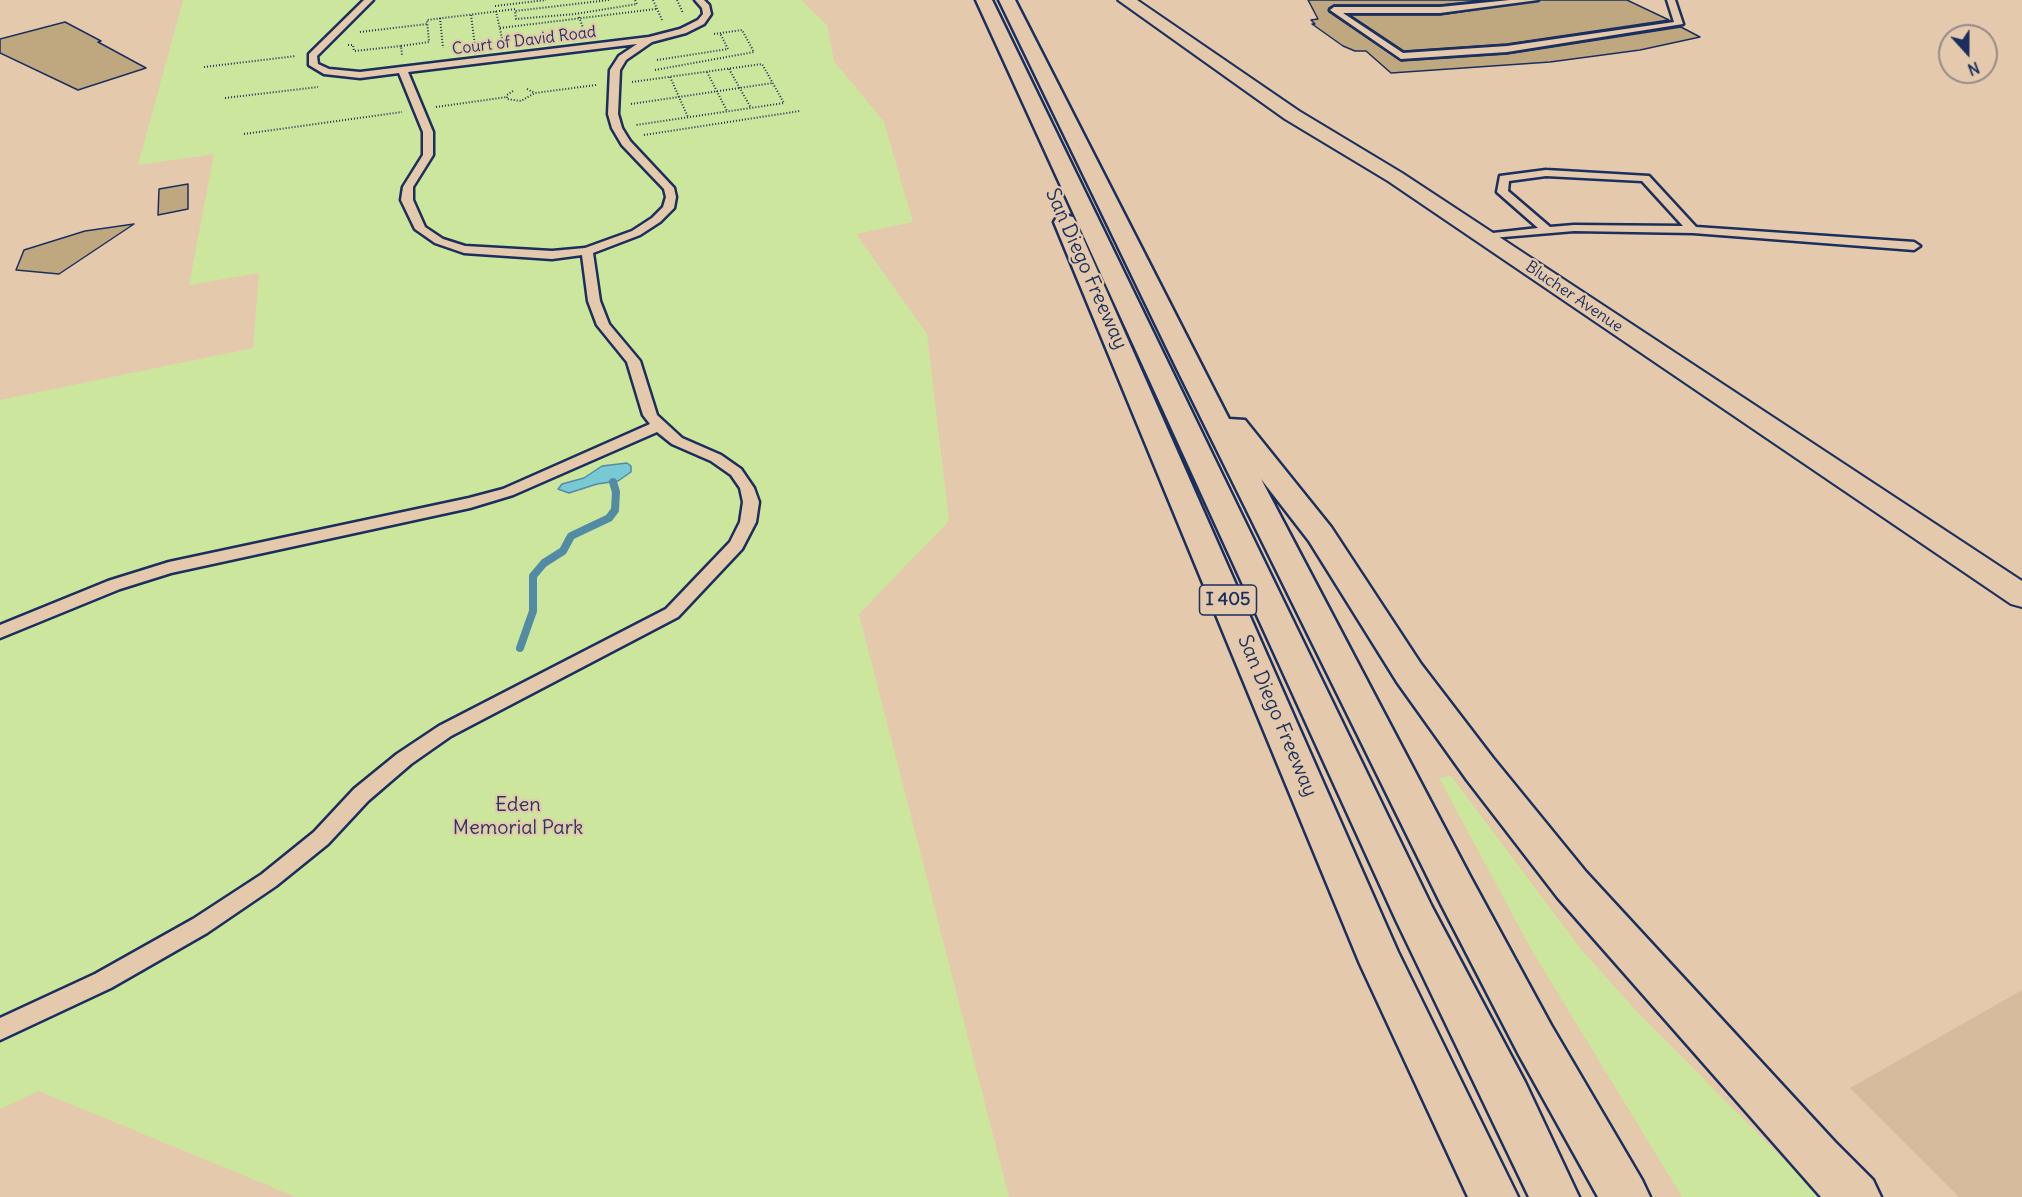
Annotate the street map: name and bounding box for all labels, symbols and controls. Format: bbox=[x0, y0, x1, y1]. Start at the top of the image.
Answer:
street label: Court of David Road bbox=[451, 23, 597, 59]
north arrow bbox=[1938, 24, 1998, 84]
text: N bbox=[1965, 58, 1982, 80]
street label: San Diego Freeway bbox=[1040, 185, 1132, 353]
street label: Blucher Avenue bbox=[1522, 257, 1626, 337]
road number: I 405 bbox=[1200, 585, 1256, 615]
street label: San Diego Freeway bbox=[1232, 631, 1322, 801]
park label: Eden Memorial Park bbox=[453, 793, 583, 840]

